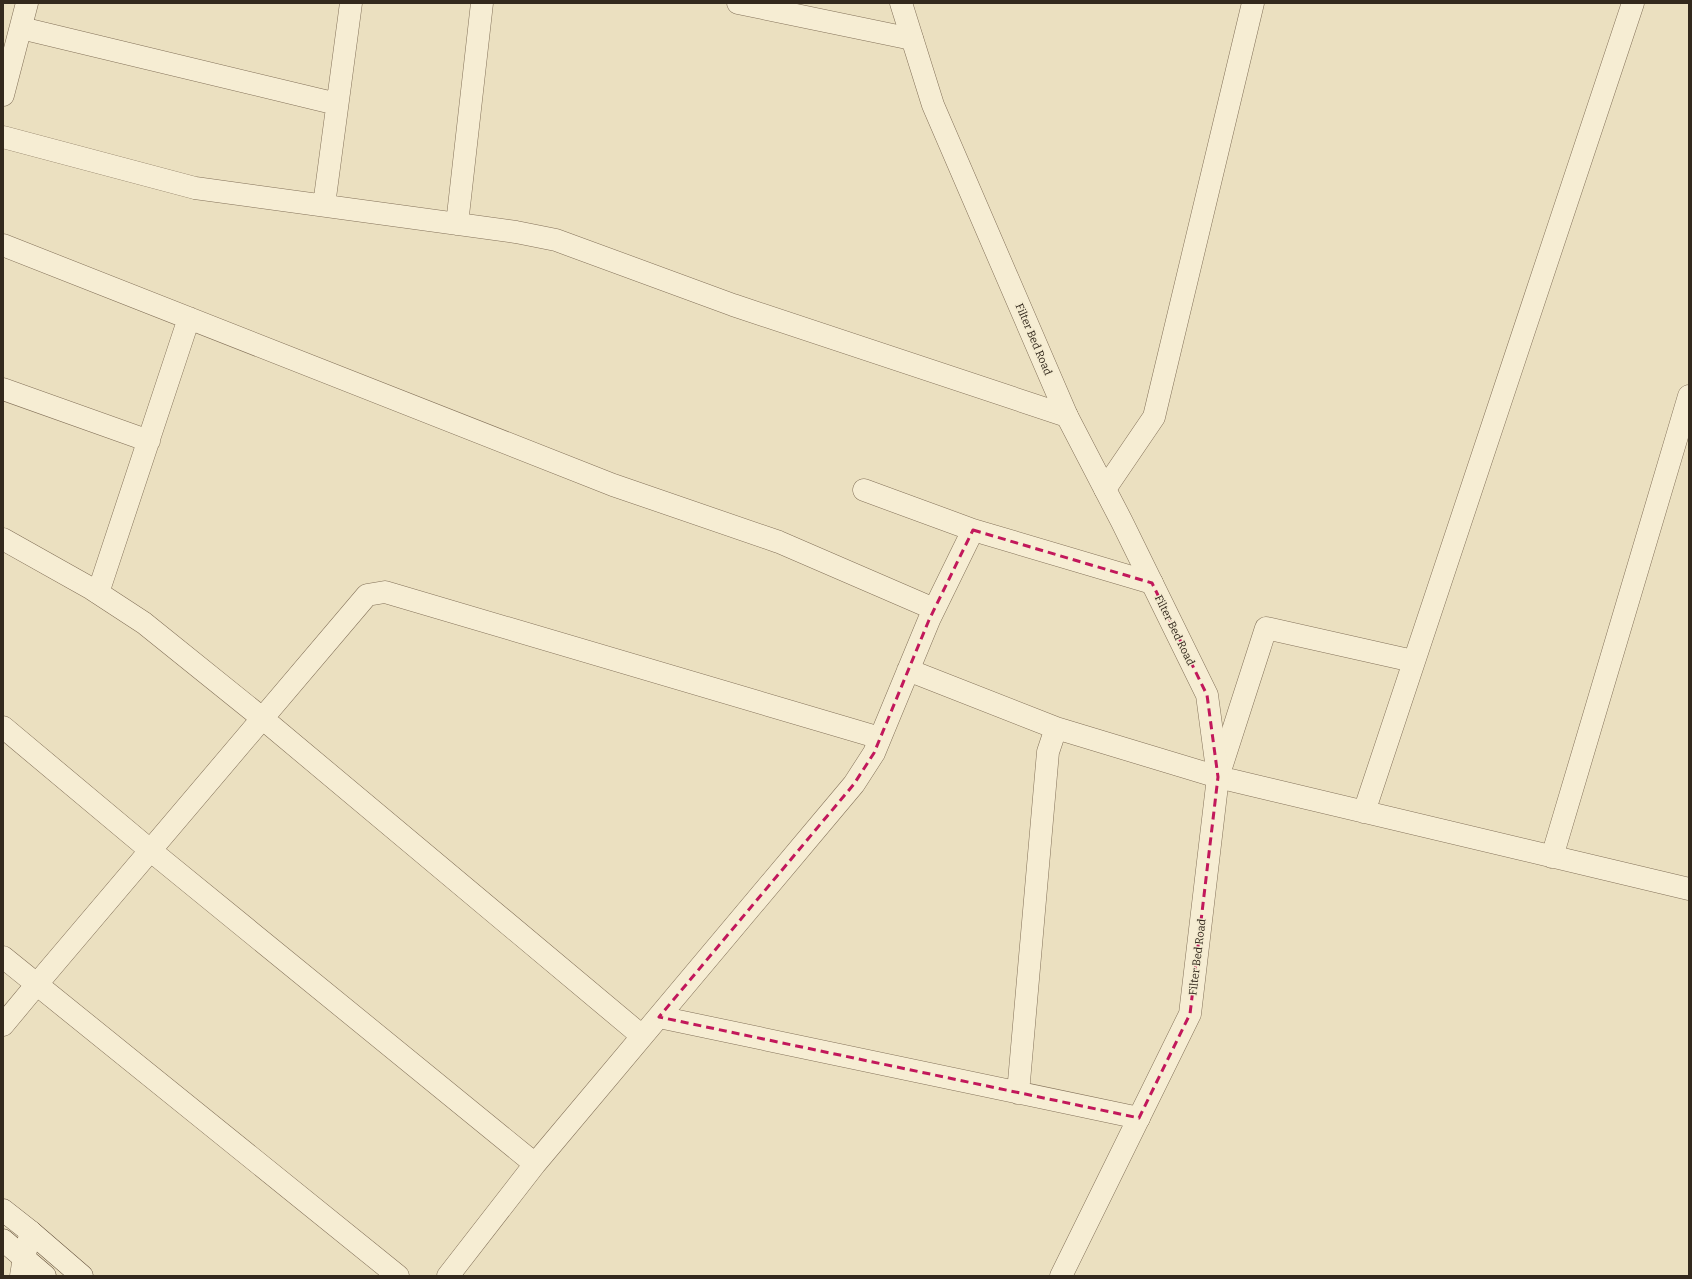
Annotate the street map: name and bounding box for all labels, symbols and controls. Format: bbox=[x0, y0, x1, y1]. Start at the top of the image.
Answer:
street label: Filter Bed Road bbox=[1013, 301, 1055, 378]
street label: Filter Bed Road bbox=[1152, 593, 1197, 668]
street label: Filter Bed Road bbox=[1186, 918, 1209, 996]

